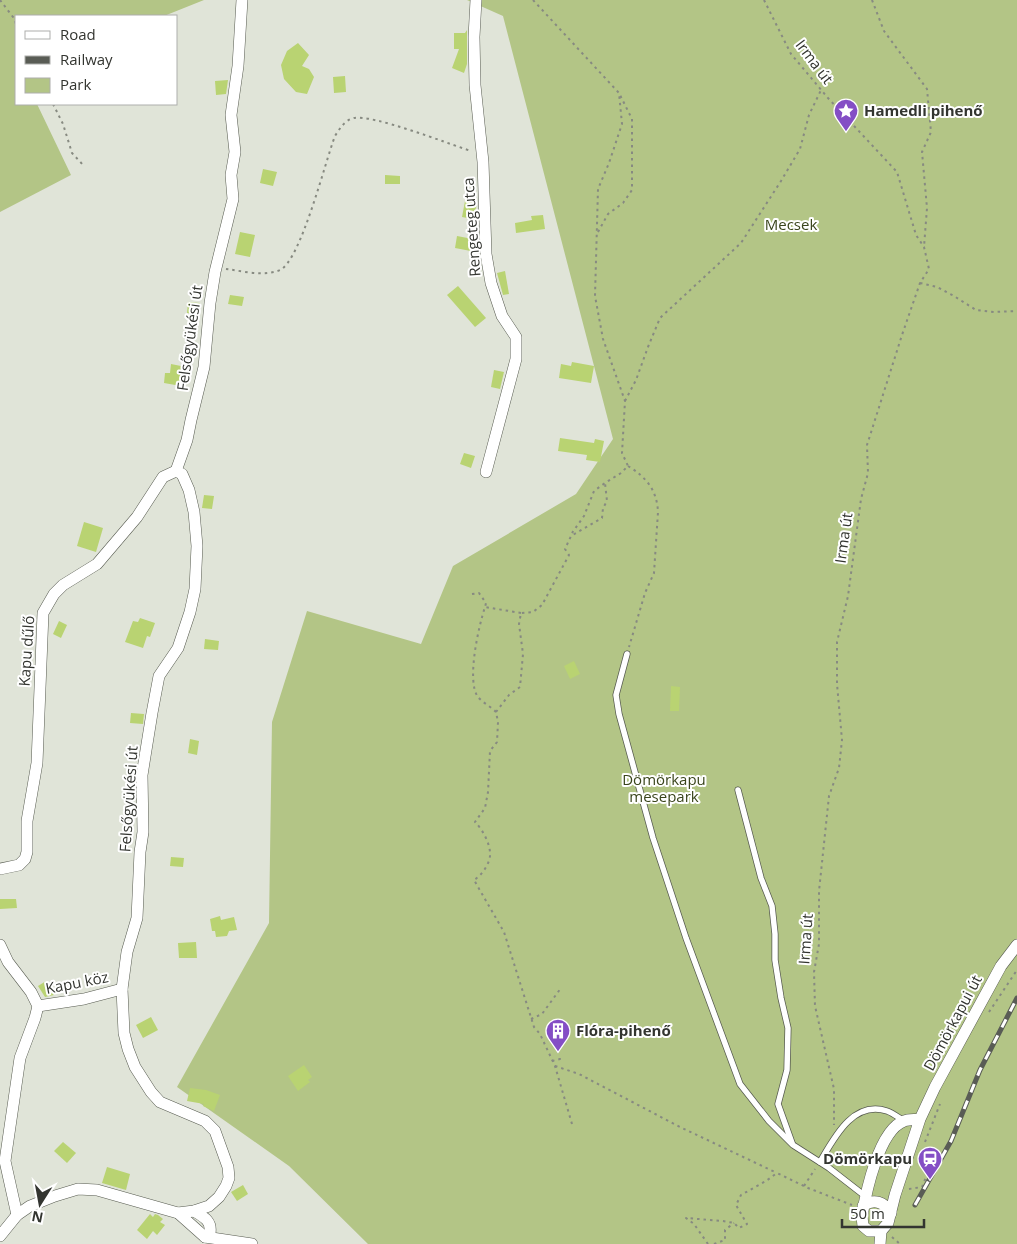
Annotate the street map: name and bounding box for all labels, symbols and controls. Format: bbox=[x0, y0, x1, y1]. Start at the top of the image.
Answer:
legend bbox=[15, 15, 178, 105]
text: Road bbox=[60, 24, 96, 44]
street label: Irma út bbox=[791, 35, 838, 88]
text: Railway bbox=[60, 49, 113, 69]
text: Park bbox=[60, 74, 91, 94]
place icon: Hamedli pihenő bbox=[833, 98, 859, 132]
place label: Hamedli pihenő bbox=[864, 100, 983, 120]
street label: Rengeteg utca bbox=[458, 177, 484, 277]
park label: Mecsek bbox=[765, 214, 817, 234]
street label: Felsőgyükési út bbox=[172, 284, 206, 392]
street label: Irma út bbox=[830, 511, 856, 564]
street label: Kapu dűlő bbox=[14, 615, 38, 687]
street label: Felsőgyükési út bbox=[114, 745, 142, 853]
park label: Dömörkapu mesepark bbox=[622, 769, 706, 806]
street label: Irma út bbox=[793, 913, 817, 965]
street label: Kapu köz bbox=[44, 966, 110, 998]
street label: Dömörkapui út bbox=[918, 971, 986, 1074]
building icon: Flóra-pihenő bbox=[545, 1018, 571, 1052]
place label: Flóra-pihenő bbox=[576, 1020, 671, 1040]
station icon: Dömörkapu bbox=[917, 1146, 943, 1180]
place label: Dömörkapu bbox=[823, 1148, 912, 1168]
north arrow bbox=[15, 1179, 65, 1229]
scale bar bbox=[842, 1196, 924, 1228]
text: 50 m bbox=[850, 1203, 885, 1223]
text: N bbox=[30, 1207, 45, 1228]

